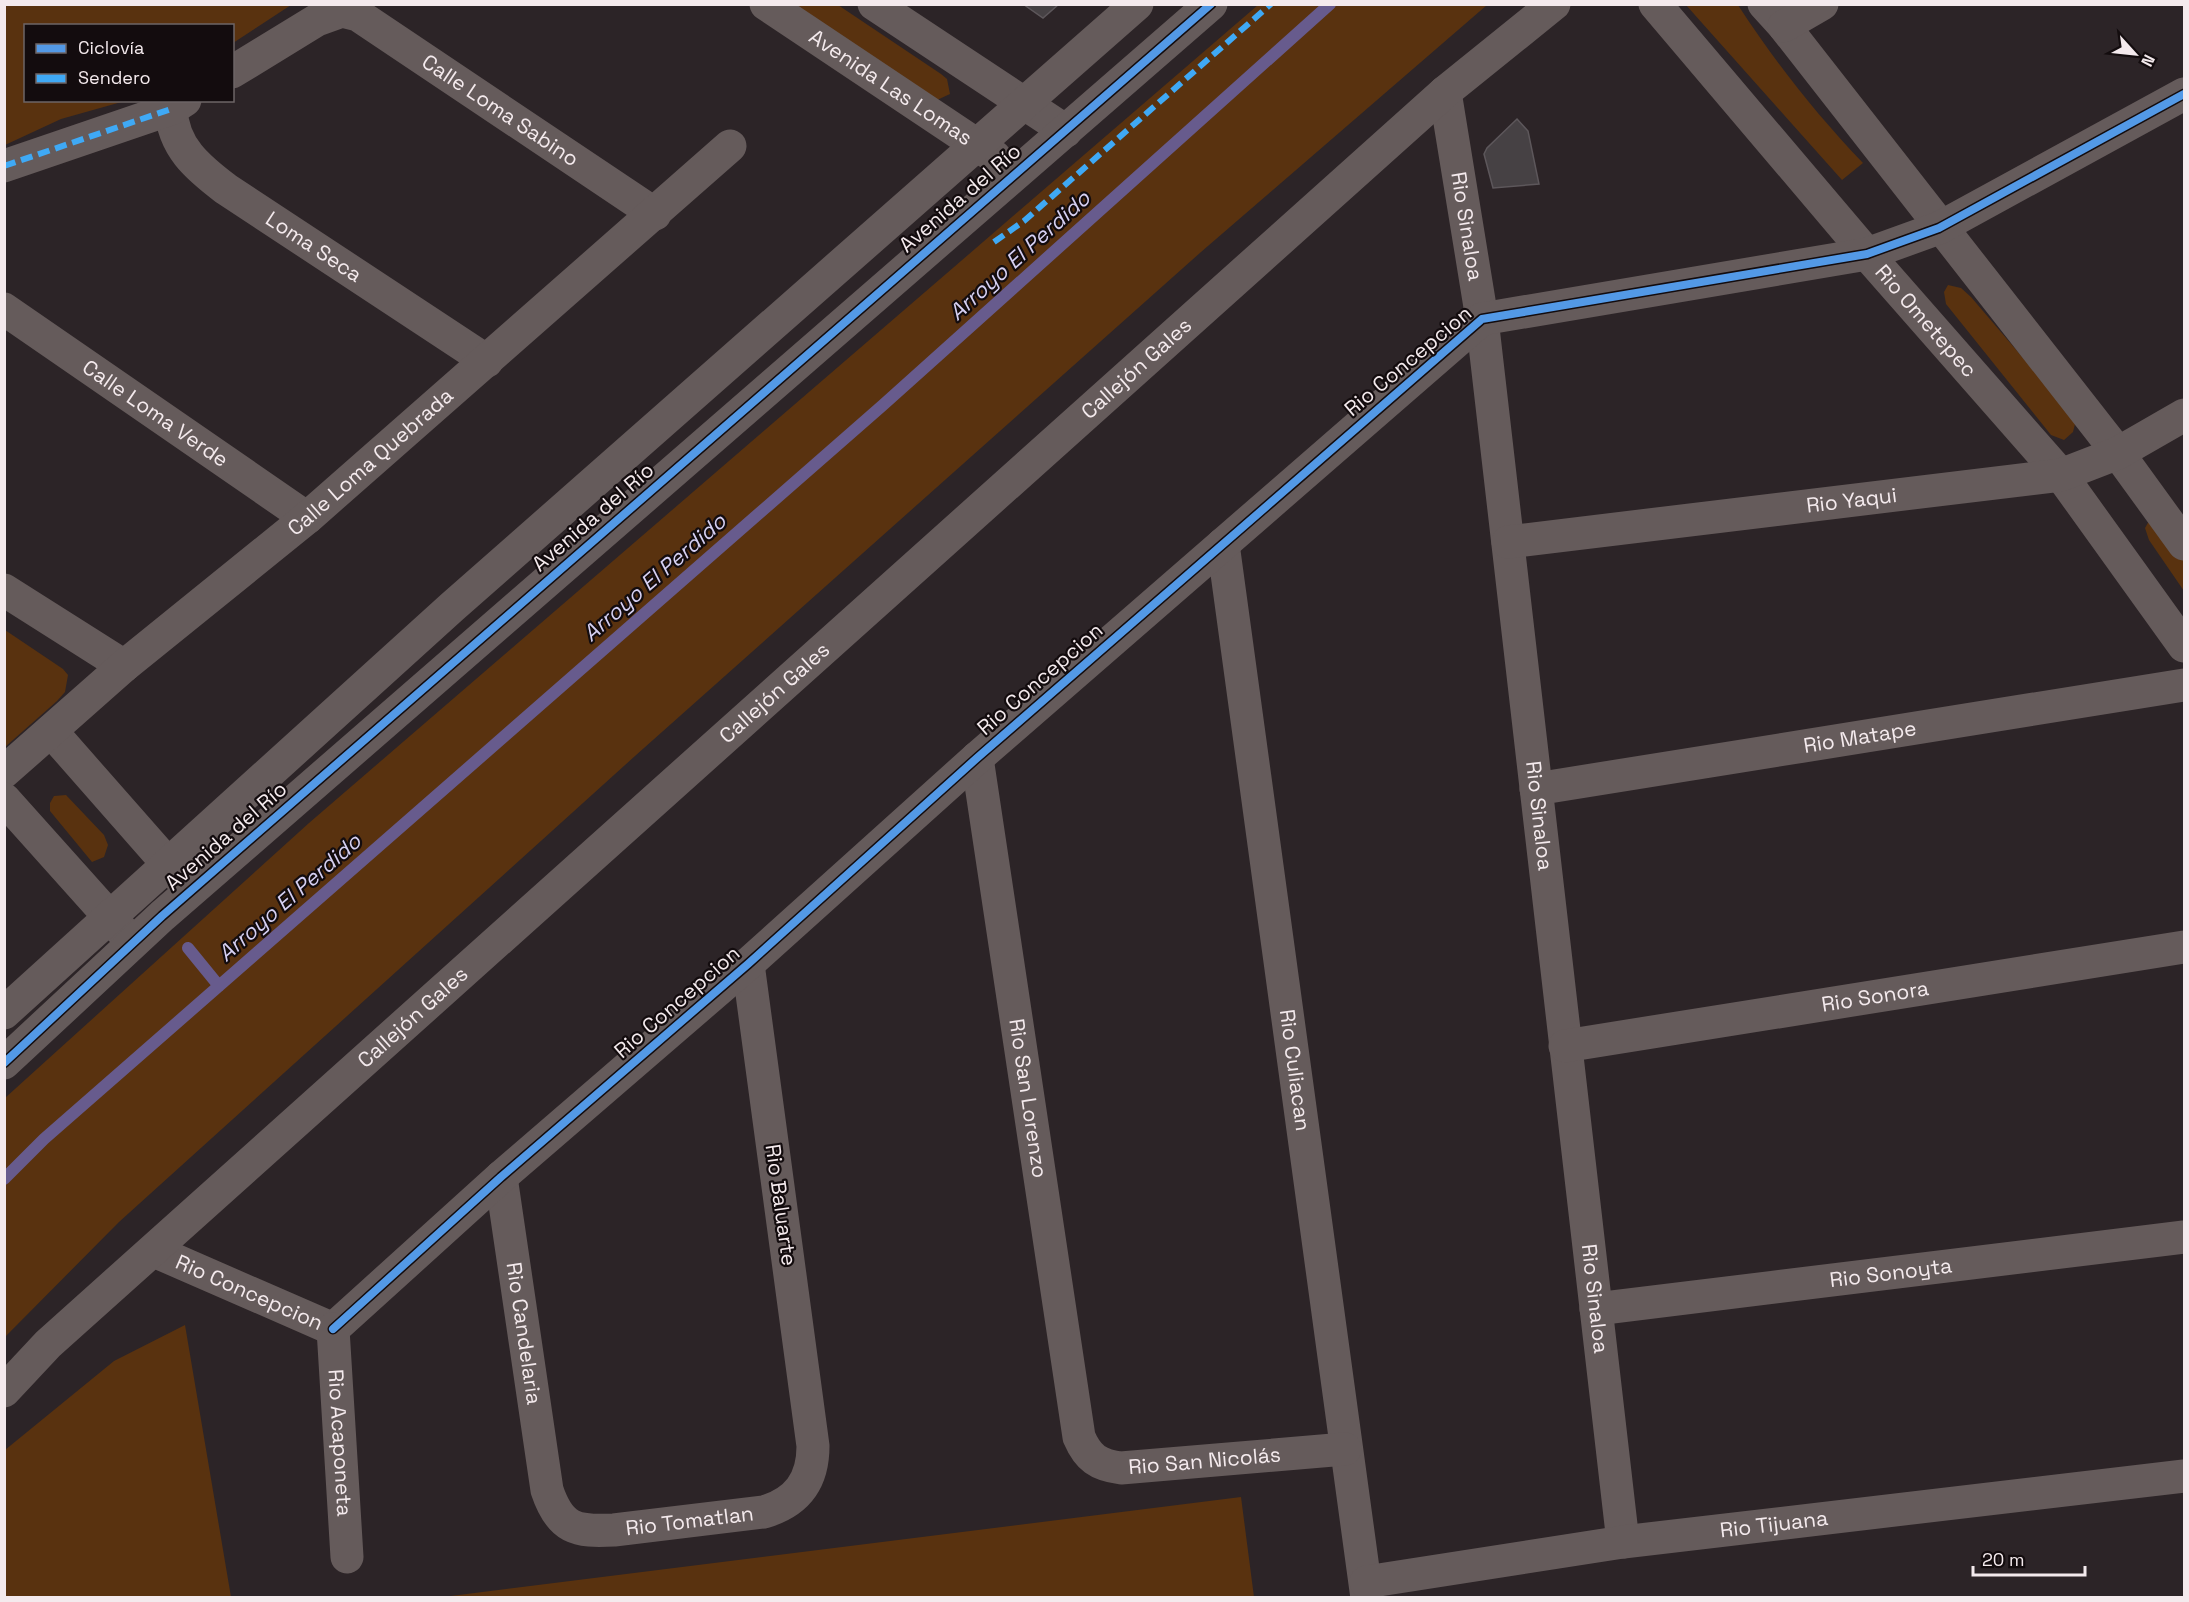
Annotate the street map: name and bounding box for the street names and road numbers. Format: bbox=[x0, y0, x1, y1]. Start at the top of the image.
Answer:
street label: Avenida Las Lomas bbox=[804, 23, 978, 151]
street label: Calle Loma Sabino bbox=[417, 48, 584, 172]
street label: Avenida del Río bbox=[893, 137, 1026, 258]
street label: Rio Sinaloa bbox=[1445, 170, 1490, 283]
street label: Loma Seca bbox=[261, 205, 367, 288]
street label: Rio Ometepec bbox=[1869, 259, 1983, 383]
street label: Rio Concepcion bbox=[1338, 299, 1477, 422]
street label: Callejón Gales bbox=[1075, 312, 1197, 425]
street label: Calle Loma Verde bbox=[77, 353, 234, 473]
street label: Calle Loma Quebrada bbox=[282, 382, 458, 541]
street label: Avenida del Río bbox=[526, 456, 659, 577]
street label: Rio Yaqui bbox=[1805, 481, 1898, 519]
street label: Rio Concepcion bbox=[971, 617, 1108, 741]
street label: Callejón Gales bbox=[713, 636, 835, 749]
street label: Rio Matape bbox=[1801, 714, 1918, 759]
street label: Rio Sinaloa bbox=[1520, 759, 1559, 872]
street label: Avenida del Río bbox=[159, 775, 292, 896]
street label: Rio Concepcion bbox=[608, 940, 745, 1064]
street label: Callejón Gales bbox=[351, 960, 473, 1073]
street label: Rio Sonora bbox=[1819, 974, 1931, 1018]
street label: Rio Culiacan bbox=[1274, 1007, 1317, 1133]
street label: Rio San Lorenzo bbox=[1003, 1017, 1054, 1180]
street label: Rio Baluarte bbox=[760, 1142, 803, 1267]
street label: Rio Sinaloa bbox=[1576, 1242, 1615, 1355]
street label: Rio Concepcion bbox=[172, 1248, 327, 1336]
street label: Rio Sonoyta bbox=[1828, 1252, 1953, 1293]
street label: Rio Candelaria bbox=[501, 1260, 548, 1406]
street label: Rio Acaponeta bbox=[322, 1368, 358, 1517]
street label: Rio San Nicolás bbox=[1127, 1441, 1282, 1480]
street label: Rio Tomatlan bbox=[624, 1499, 755, 1541]
street label: Rio Tijuana bbox=[1718, 1504, 1829, 1544]

